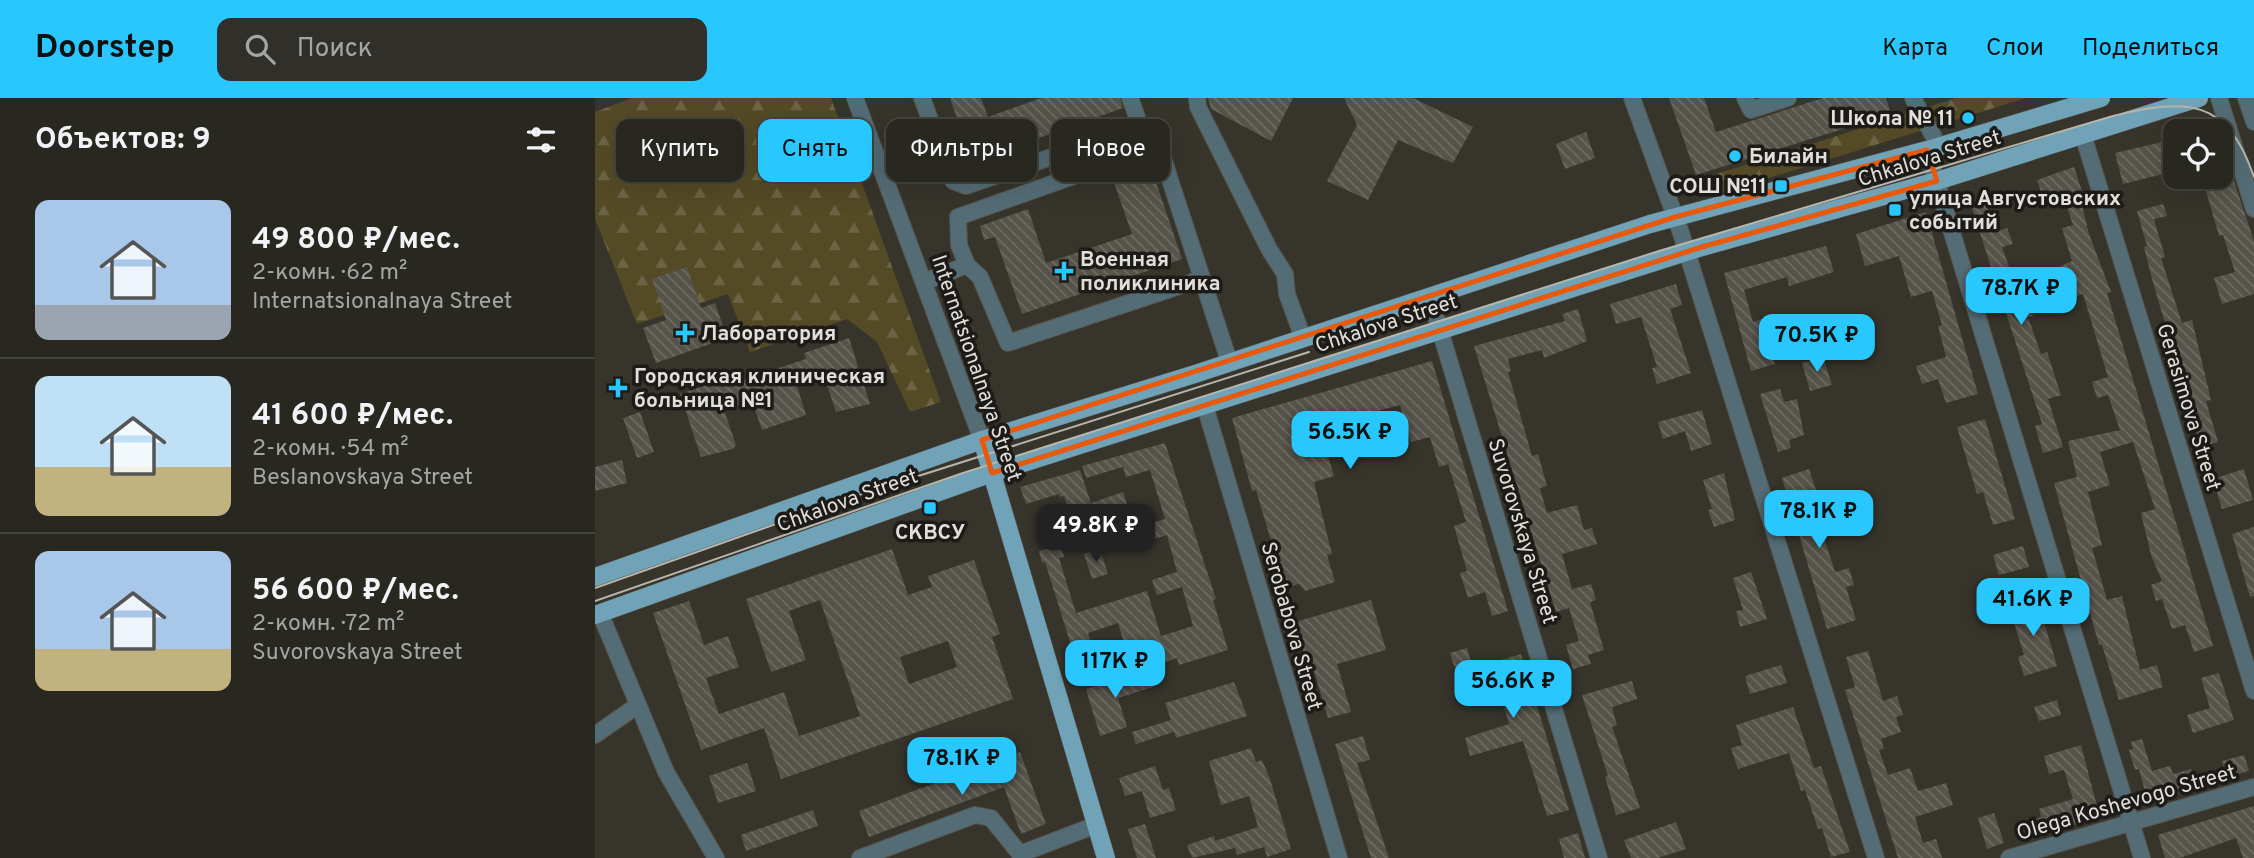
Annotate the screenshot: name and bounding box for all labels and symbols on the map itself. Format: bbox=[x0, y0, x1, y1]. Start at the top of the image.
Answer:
place label: Школа № 11 bbox=[1830, 106, 1954, 133]
marker: Школа № 11 bbox=[1960, 110, 1976, 126]
street label: Chkalova Street bbox=[1855, 125, 2004, 194]
place label: Билайн bbox=[1749, 144, 1828, 171]
marker: Билайн bbox=[1727, 148, 1743, 164]
place label: СОШ №11 bbox=[1669, 174, 1767, 201]
marker: СОШ №11 bbox=[1773, 178, 1789, 194]
place label: улица Августовских событий bbox=[1909, 186, 2121, 237]
marker: улица Августовских событий bbox=[1887, 202, 1903, 218]
place label: Военная поликлиника bbox=[1080, 247, 1221, 298]
street label: Internatsionalnaya Street bbox=[924, 252, 1027, 485]
marker: Военная поликлиника bbox=[1054, 261, 1074, 281]
pin: 78.7K ₽ bbox=[1956, 268, 2086, 327]
street label: Chkalova Street bbox=[1312, 289, 1461, 360]
pin: 70.5K ₽ bbox=[1752, 314, 1882, 374]
street label: Gerasimova Street bbox=[2149, 320, 2226, 494]
place label: Лаборатория bbox=[701, 321, 836, 348]
marker: Лаборатория bbox=[675, 323, 695, 343]
place label: Городская клиническая больница №1 bbox=[634, 364, 885, 415]
marker: Городская клиническая больница №1 bbox=[608, 378, 628, 398]
pin: 56.5K ₽ bbox=[1285, 412, 1415, 471]
street label: Suvorovskaya Street bbox=[1481, 435, 1563, 627]
street label: Chkalova Street bbox=[773, 463, 922, 539]
pin: 78.1K ₽ bbox=[1754, 490, 1884, 550]
marker: СКВСУ bbox=[922, 500, 938, 516]
pin: 49.8K ₽ bbox=[1031, 504, 1161, 564]
place label: СКВСУ bbox=[895, 520, 965, 547]
street label: Serobabova Street bbox=[1254, 539, 1328, 714]
pin: 41.6K ₽ bbox=[1968, 578, 2098, 638]
pin: 117K ₽ bbox=[1058, 640, 1172, 700]
pin: 56.6K ₽ bbox=[1448, 660, 1578, 720]
pin: 78.1K ₽ bbox=[897, 738, 1027, 797]
street label: Olega Koshevogo Street bbox=[2014, 759, 2239, 848]

